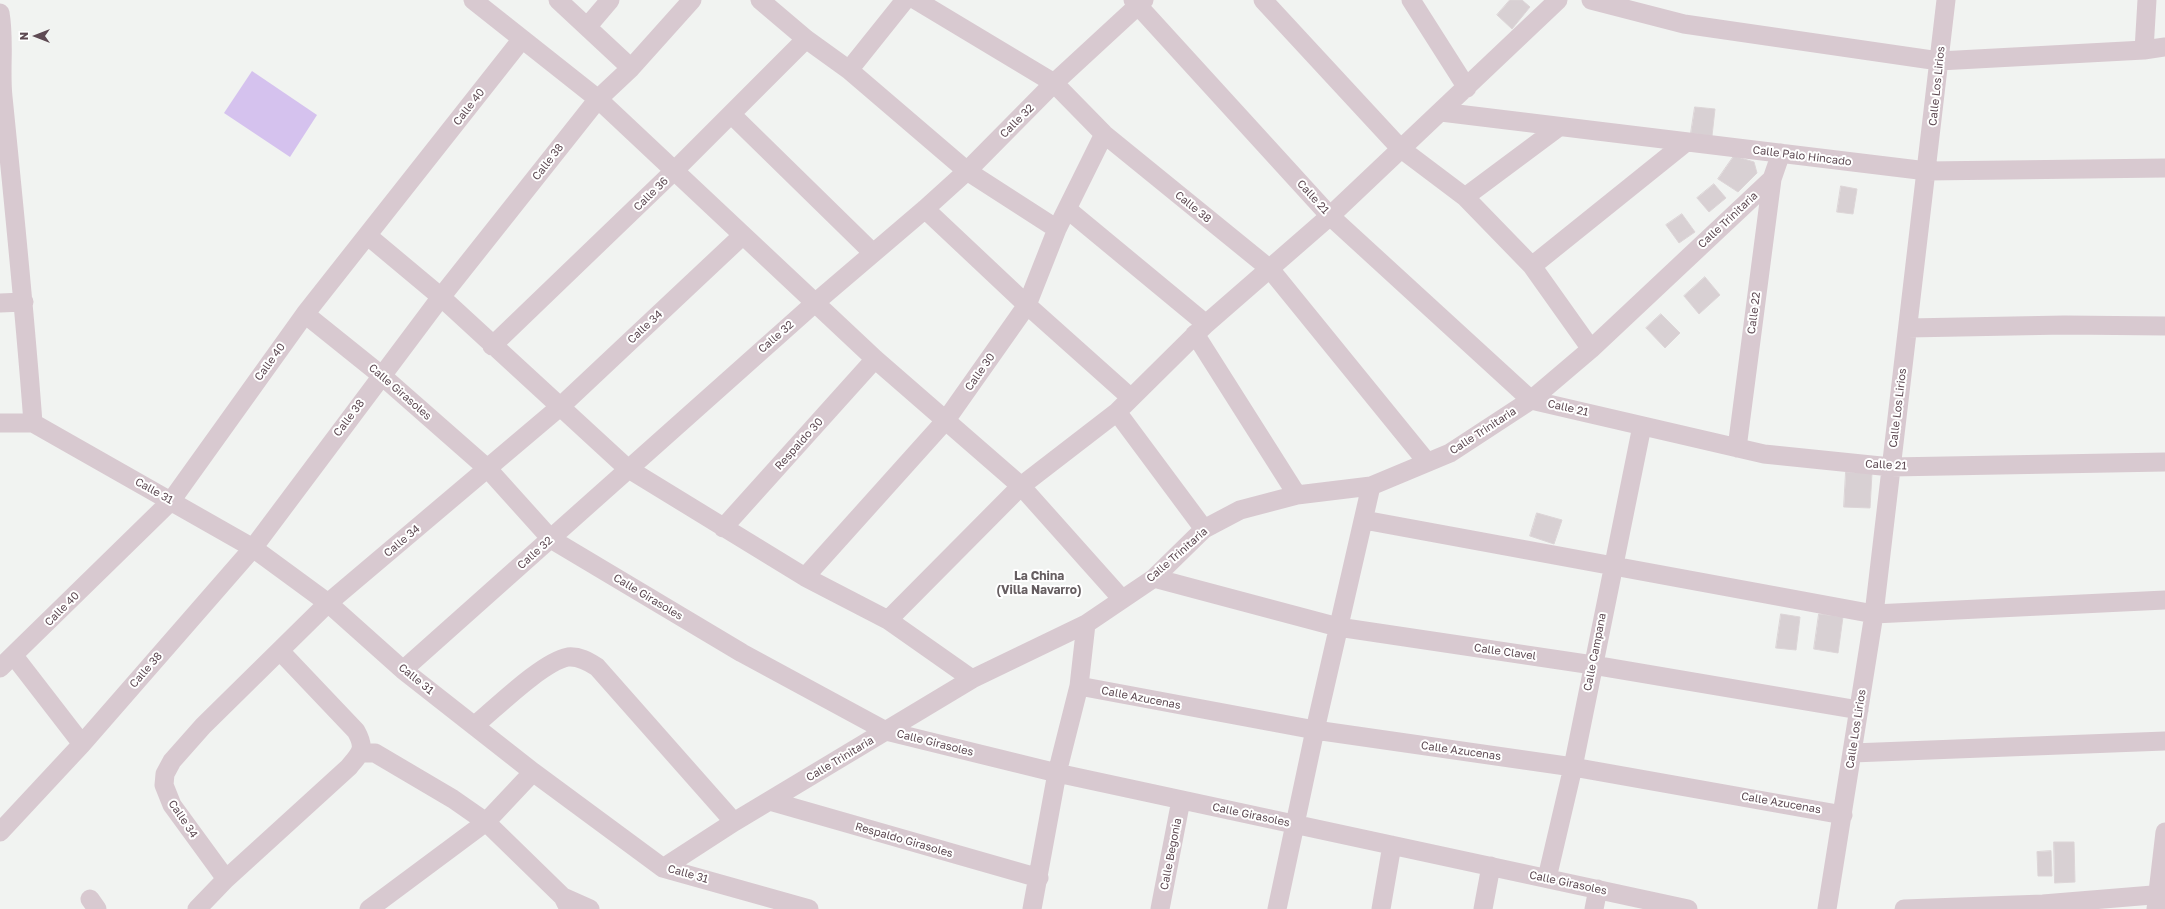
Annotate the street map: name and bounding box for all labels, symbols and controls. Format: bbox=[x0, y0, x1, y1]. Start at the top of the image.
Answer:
north arrow bbox=[16, 16, 56, 56]
text: N bbox=[17, 32, 30, 40]
street label: Calle Los Lirios bbox=[1926, 46, 1948, 126]
street label: Calle 40 bbox=[450, 86, 488, 128]
street label: Calle 32 bbox=[997, 101, 1037, 141]
street label: Calle 38 bbox=[530, 141, 566, 183]
street label: Calle Palo Hincado bbox=[1752, 143, 1852, 169]
street label: Calle 36 bbox=[631, 174, 671, 214]
street label: Calle 21 bbox=[1294, 177, 1332, 217]
street label: Calle 38 bbox=[1172, 188, 1214, 226]
street label: Calle Trinitaria bbox=[1695, 189, 1761, 251]
street label: Calle 22 bbox=[1745, 291, 1763, 335]
street label: Calle 34 bbox=[625, 308, 665, 346]
street label: Calle 32 bbox=[756, 318, 796, 356]
street label: Calle 40 bbox=[252, 341, 288, 383]
street label: Calle 30 bbox=[962, 351, 998, 393]
street label: Calle Girasoles bbox=[366, 361, 434, 423]
street label: Calle Los Lirios bbox=[1887, 368, 1909, 448]
street label: Calle 38 bbox=[331, 397, 367, 439]
street label: Calle 21 bbox=[1546, 397, 1590, 419]
street label: Calle Trinitaria bbox=[1447, 405, 1519, 457]
street label: Respaldo 30 bbox=[772, 415, 826, 473]
street label: Calle 21 bbox=[1865, 457, 1907, 473]
street label: Calle 31 bbox=[133, 475, 175, 507]
street label: Calle 34 bbox=[381, 522, 423, 560]
street label: Calle Trinitaria bbox=[1144, 525, 1210, 585]
street label: Calle 32 bbox=[515, 534, 555, 572]
district label: La China (Villa Navarro) bbox=[997, 569, 1081, 597]
street label: Calle Girasoles bbox=[611, 571, 685, 623]
street label: Calle 40 bbox=[42, 589, 82, 629]
street label: Calle Campana bbox=[1581, 612, 1609, 692]
street label: Calle Clavel bbox=[1473, 641, 1537, 663]
street label: Calle 38 bbox=[127, 649, 165, 691]
street label: Calle 31 bbox=[396, 661, 436, 697]
street label: Calle Azucenas bbox=[1100, 684, 1182, 712]
street label: Calle Los Lirios bbox=[1843, 688, 1869, 770]
street label: Calle Girasoles bbox=[895, 727, 975, 759]
street label: Calle Trinitaria bbox=[804, 734, 876, 784]
street label: Calle Azucenas bbox=[1420, 739, 1502, 763]
street label: Calle Azucenas bbox=[1740, 789, 1822, 817]
street label: Calle 34 bbox=[166, 798, 200, 840]
street label: Calle Girasoles bbox=[1211, 800, 1291, 830]
street label: Calle Begonia bbox=[1158, 817, 1184, 891]
street label: Respaldo Girasoles bbox=[854, 820, 954, 860]
street label: Calle 31 bbox=[666, 862, 710, 886]
street label: Calle Girasoles bbox=[1528, 868, 1608, 898]

